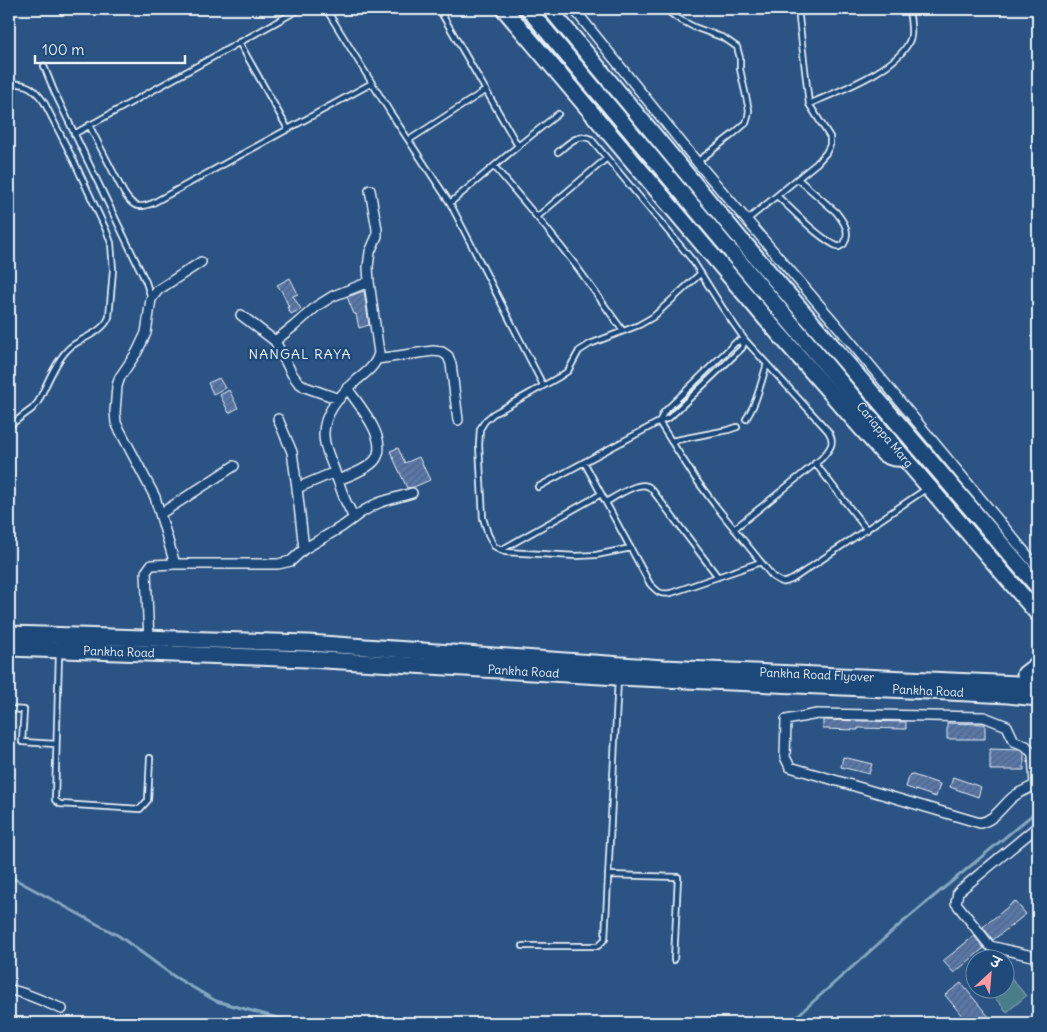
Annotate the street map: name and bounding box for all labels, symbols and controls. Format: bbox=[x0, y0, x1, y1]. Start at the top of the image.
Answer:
scale bar bbox=[35, 32, 185, 64]
text: 100 m bbox=[42, 40, 84, 59]
district label: NANGAL RAYA bbox=[249, 345, 351, 363]
street label: Cariappa Marg bbox=[853, 399, 917, 470]
street label: Pankha Road bbox=[83, 643, 155, 660]
street label: Pankha Road bbox=[487, 661, 560, 681]
street label: Pankha Road Flyover bbox=[759, 664, 875, 685]
street label: Pankha Road bbox=[892, 681, 964, 700]
north arrow bbox=[964, 950, 1014, 1000]
text: उ bbox=[986, 951, 1005, 973]

